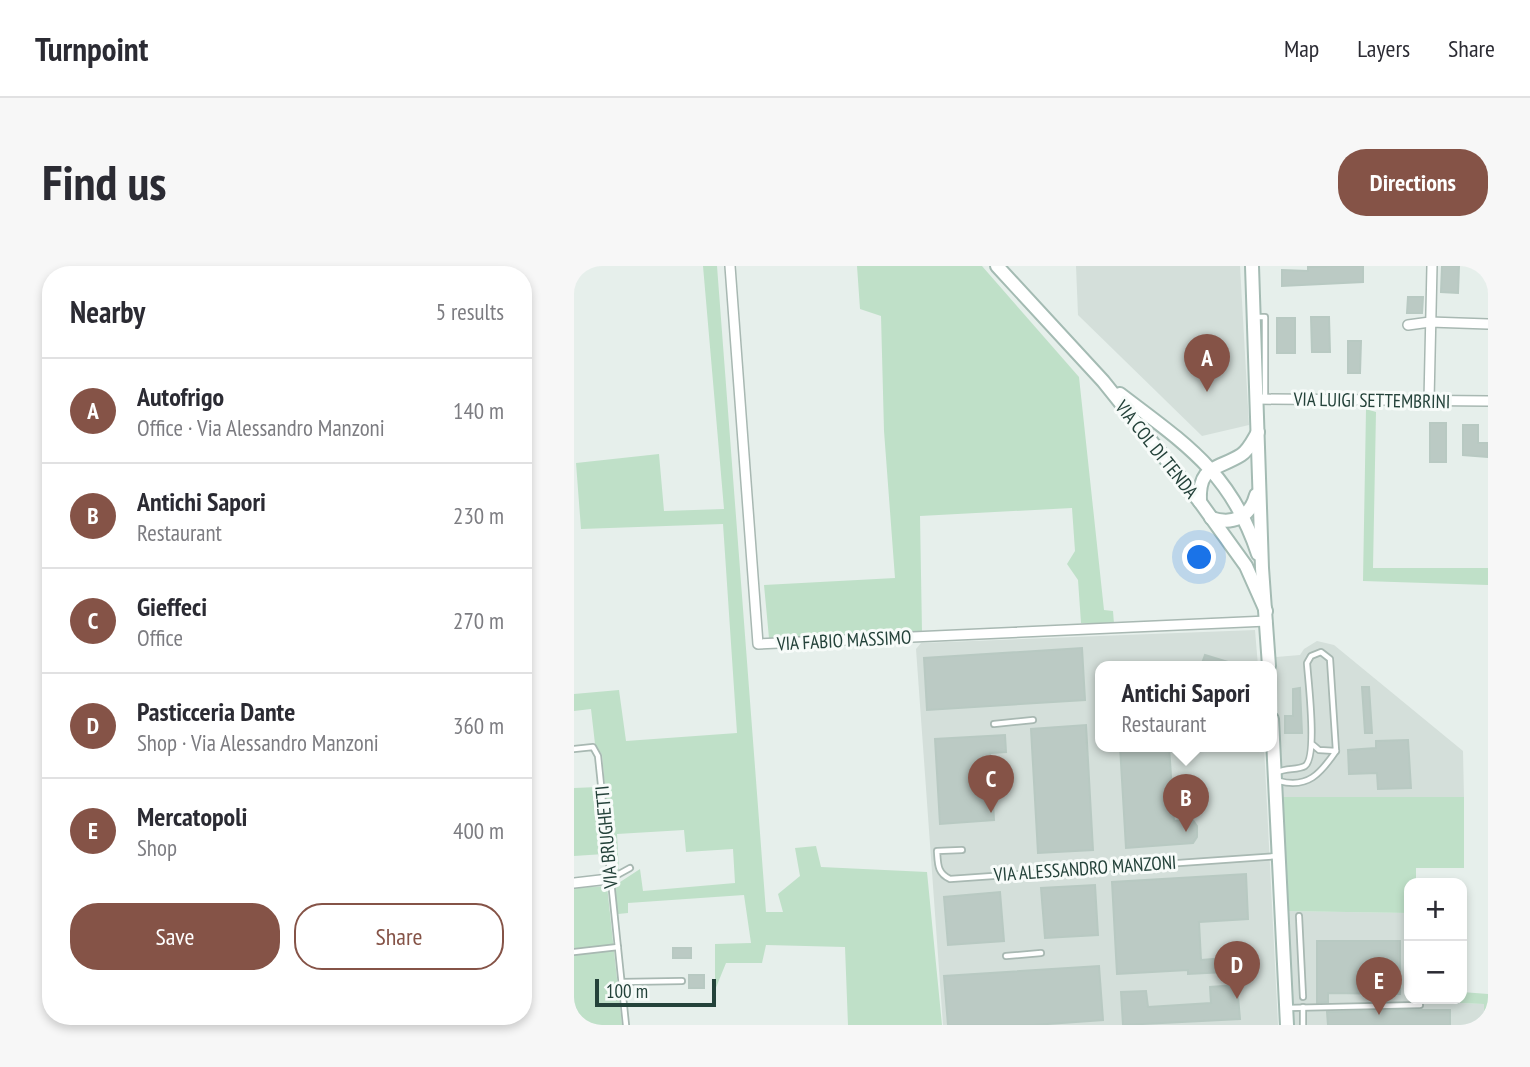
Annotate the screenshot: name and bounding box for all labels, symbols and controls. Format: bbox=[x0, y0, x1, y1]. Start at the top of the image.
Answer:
text: Turnpoint bbox=[35, 27, 148, 70]
text: Map bbox=[1284, 33, 1319, 64]
text: Layers bbox=[1357, 33, 1410, 64]
text: Share bbox=[1448, 33, 1495, 64]
button: Directions bbox=[1338, 149, 1488, 216]
text: Find us bbox=[42, 150, 166, 214]
text: Nearby bbox=[70, 292, 145, 331]
text: 5 results bbox=[436, 297, 504, 326]
pin: A bbox=[1184, 334, 1230, 392]
text: Autofrigo bbox=[137, 380, 224, 413]
street label: VIA LUIGI SETTEMBRINI bbox=[1292, 387, 1451, 413]
street label: VIA COL DI TENDA bbox=[1110, 394, 1204, 503]
text: A bbox=[87, 396, 99, 425]
text: 140 m bbox=[453, 396, 504, 425]
text: Office · Via Alessandro Manzoni bbox=[137, 413, 385, 442]
text: Antichi Sapori bbox=[137, 485, 266, 518]
text: B bbox=[87, 501, 99, 530]
text: 230 m bbox=[453, 501, 504, 530]
text: Restaurant bbox=[137, 518, 222, 547]
your location bbox=[1182, 540, 1216, 574]
text: Gieffeci bbox=[137, 590, 207, 623]
text: C bbox=[88, 606, 98, 635]
text: 270 m bbox=[453, 606, 504, 635]
text: Office bbox=[137, 623, 183, 652]
street label: VIA FABIO MASSIMO bbox=[775, 624, 912, 656]
popup bbox=[1095, 661, 1277, 752]
text: Antichi Sapori bbox=[1122, 676, 1250, 709]
text: Pasticceria Dante bbox=[137, 695, 295, 728]
text: Restaurant bbox=[1122, 709, 1206, 738]
text: D bbox=[87, 711, 99, 740]
text: 360 m bbox=[453, 711, 504, 740]
text: Shop · Via Alessandro Manzoni bbox=[137, 728, 379, 757]
pin: C bbox=[968, 755, 1014, 813]
pin: B bbox=[1163, 774, 1209, 832]
street label: VIA BRUGHETTI bbox=[590, 785, 623, 890]
text: Mercatopoli bbox=[137, 800, 247, 833]
text: E bbox=[88, 816, 98, 845]
text: 400 m bbox=[453, 816, 504, 845]
text: Shop bbox=[137, 833, 177, 862]
street label: VIA ALESSANDRO MANZONI bbox=[992, 850, 1177, 886]
map controls bbox=[1404, 878, 1467, 1004]
button: + bbox=[1404, 878, 1467, 941]
button: Save bbox=[70, 903, 280, 970]
button: Share bbox=[294, 903, 504, 970]
pin: D bbox=[1214, 941, 1260, 999]
button: − bbox=[1404, 941, 1467, 1004]
pin: E bbox=[1356, 957, 1402, 1015]
scale bar bbox=[595, 976, 716, 1008]
text: 100 m bbox=[606, 979, 648, 1003]

